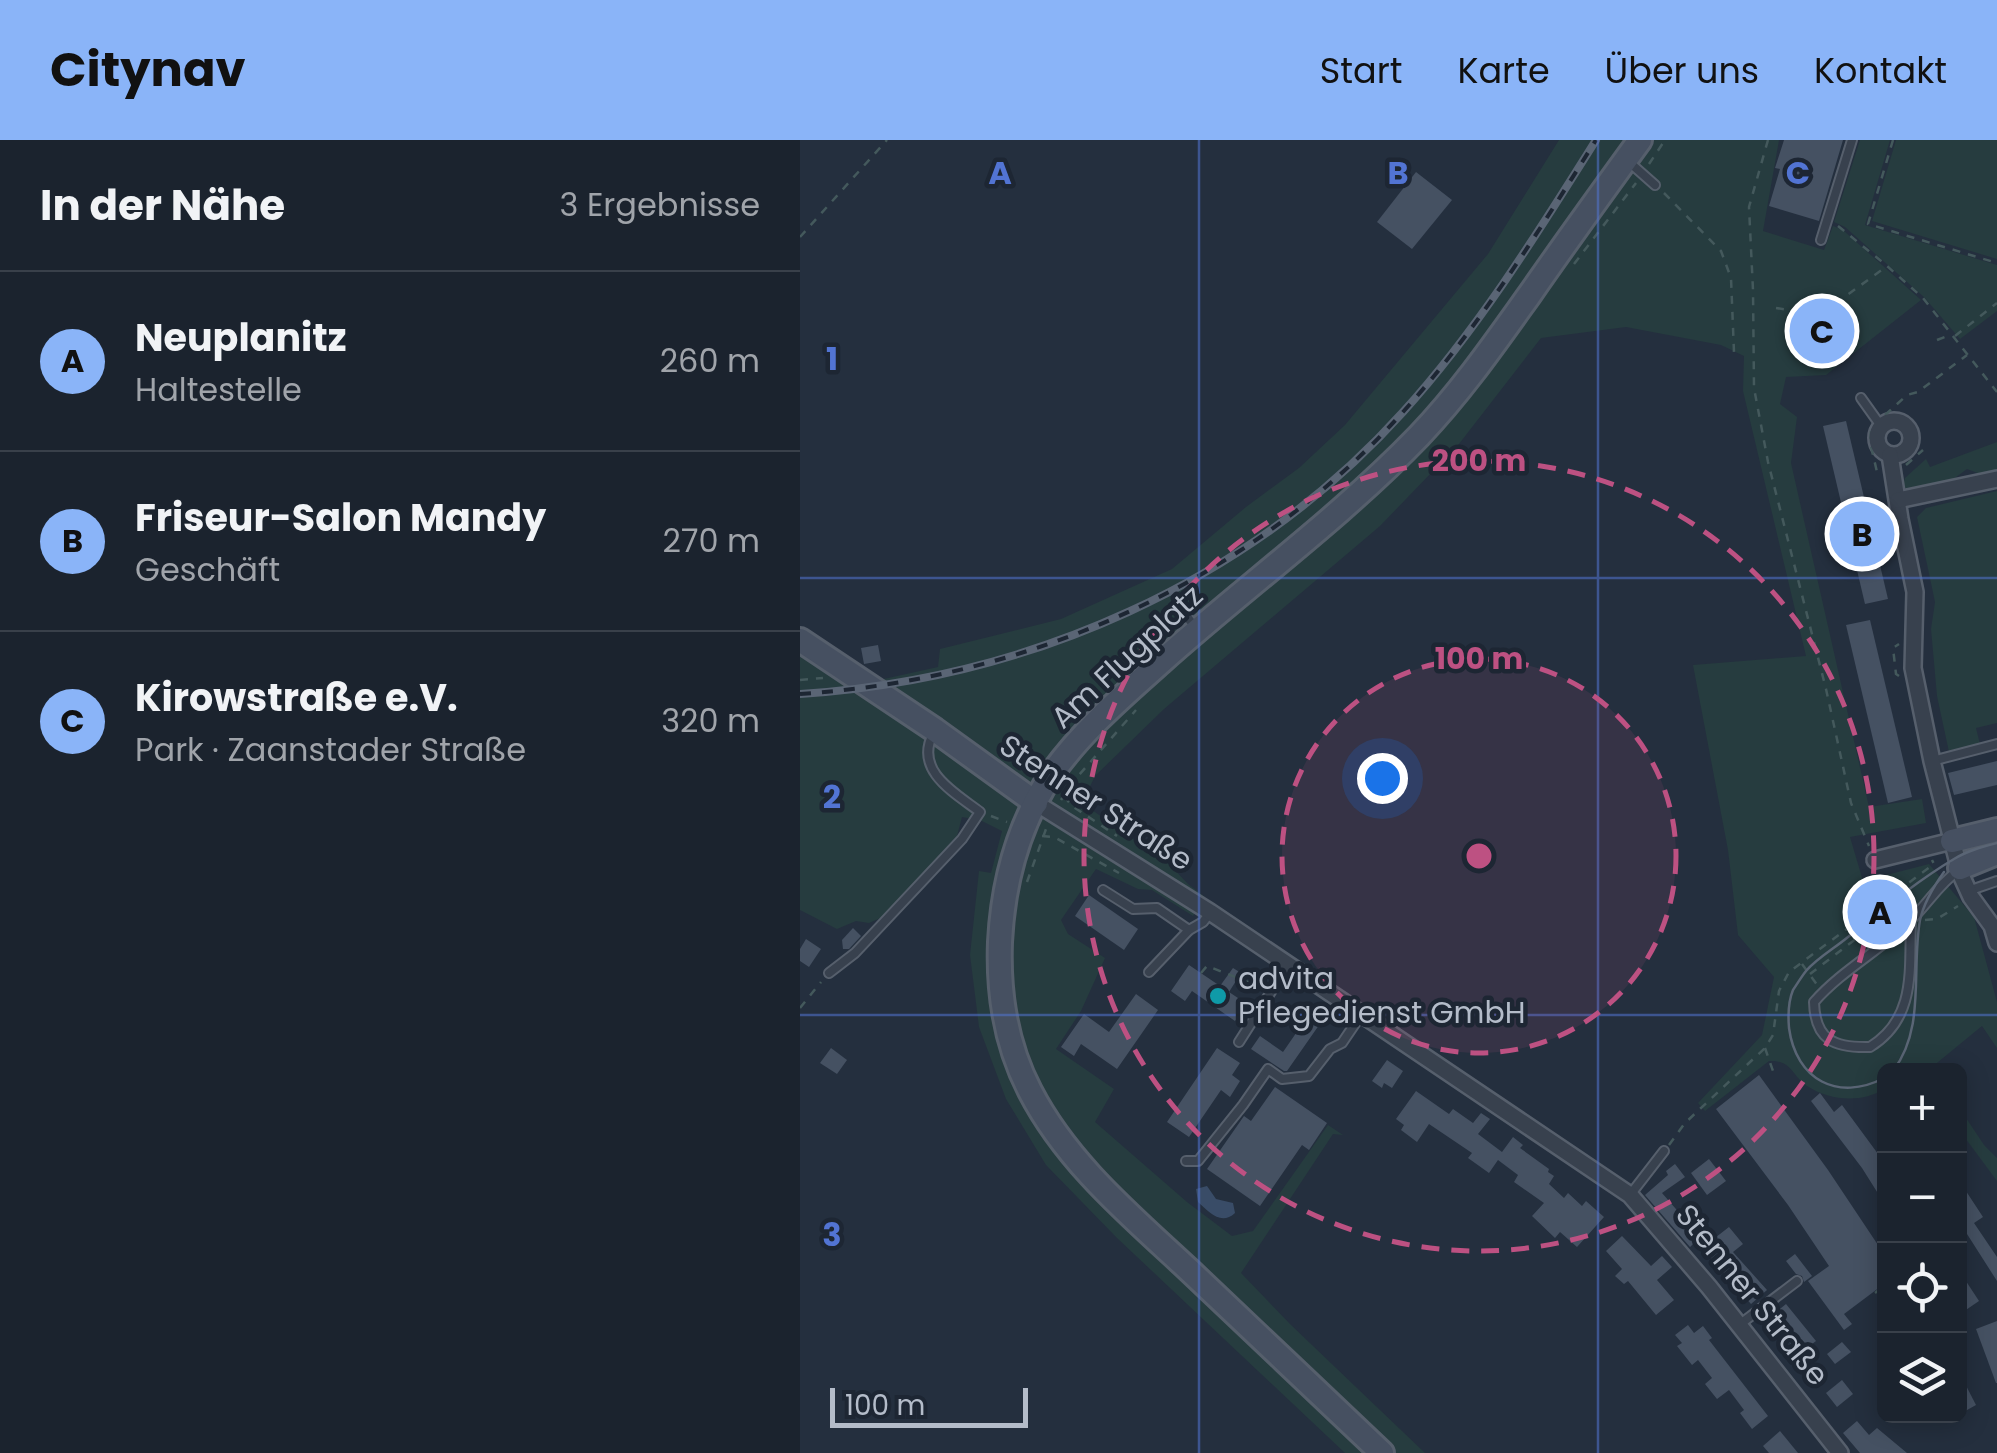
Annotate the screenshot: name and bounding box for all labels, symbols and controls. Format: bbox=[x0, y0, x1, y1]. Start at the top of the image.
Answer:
text: Citynav bbox=[50, 36, 246, 103]
text: Start bbox=[1320, 46, 1402, 95]
text: Karte bbox=[1457, 46, 1550, 95]
text: Über uns bbox=[1605, 46, 1759, 95]
text: Kontakt bbox=[1814, 46, 1947, 95]
text: A bbox=[988, 150, 1012, 195]
text: B bbox=[1387, 150, 1409, 195]
text: C bbox=[1786, 150, 1810, 195]
text: In der Nähe bbox=[40, 176, 285, 235]
text: 3 Ergebnisse bbox=[560, 182, 760, 227]
pin: C bbox=[1790, 294, 1854, 368]
text: Neuplanitz bbox=[135, 311, 347, 364]
text: 1 bbox=[826, 336, 838, 381]
text: A bbox=[61, 338, 84, 383]
text: 260 m bbox=[660, 338, 760, 383]
text: Haltestelle bbox=[135, 367, 302, 412]
text: 200 m bbox=[1432, 439, 1526, 482]
text: Friseur-Salon Mandy bbox=[135, 491, 546, 544]
pin: B bbox=[1830, 496, 1894, 572]
text: B bbox=[62, 518, 83, 563]
text: 270 m bbox=[663, 518, 760, 563]
text: Geschäft bbox=[135, 547, 280, 592]
street label: Am Flugplatz bbox=[1041, 575, 1212, 738]
text: 100 m bbox=[1435, 637, 1523, 680]
text: Kirowstraße e.V. bbox=[135, 671, 458, 724]
text: C bbox=[60, 698, 85, 743]
text: 320 m bbox=[661, 698, 760, 743]
street label: Stenner Straße bbox=[991, 724, 1201, 881]
text: Park · Zaanstader Straße bbox=[135, 727, 526, 772]
your location bbox=[1357, 753, 1408, 804]
text: 2 bbox=[823, 774, 841, 819]
centre of rings bbox=[1461, 838, 1497, 874]
pin: A bbox=[1848, 874, 1912, 950]
place label: advita Pflegedienst GmbH bbox=[1238, 957, 1525, 1034]
marker: advita Pflegedienst GmbH bbox=[1207, 985, 1229, 1007]
map controls bbox=[1877, 1063, 1967, 1423]
button: + bbox=[1877, 1063, 1967, 1153]
button: − bbox=[1877, 1153, 1967, 1243]
street label: Stenner Straße bbox=[1666, 1195, 1839, 1395]
text: 3 bbox=[822, 1212, 842, 1257]
button: locate bbox=[1877, 1243, 1967, 1333]
button: layers bbox=[1877, 1333, 1967, 1423]
scale bar bbox=[830, 1383, 1028, 1428]
text: 100 m bbox=[845, 1386, 925, 1425]

